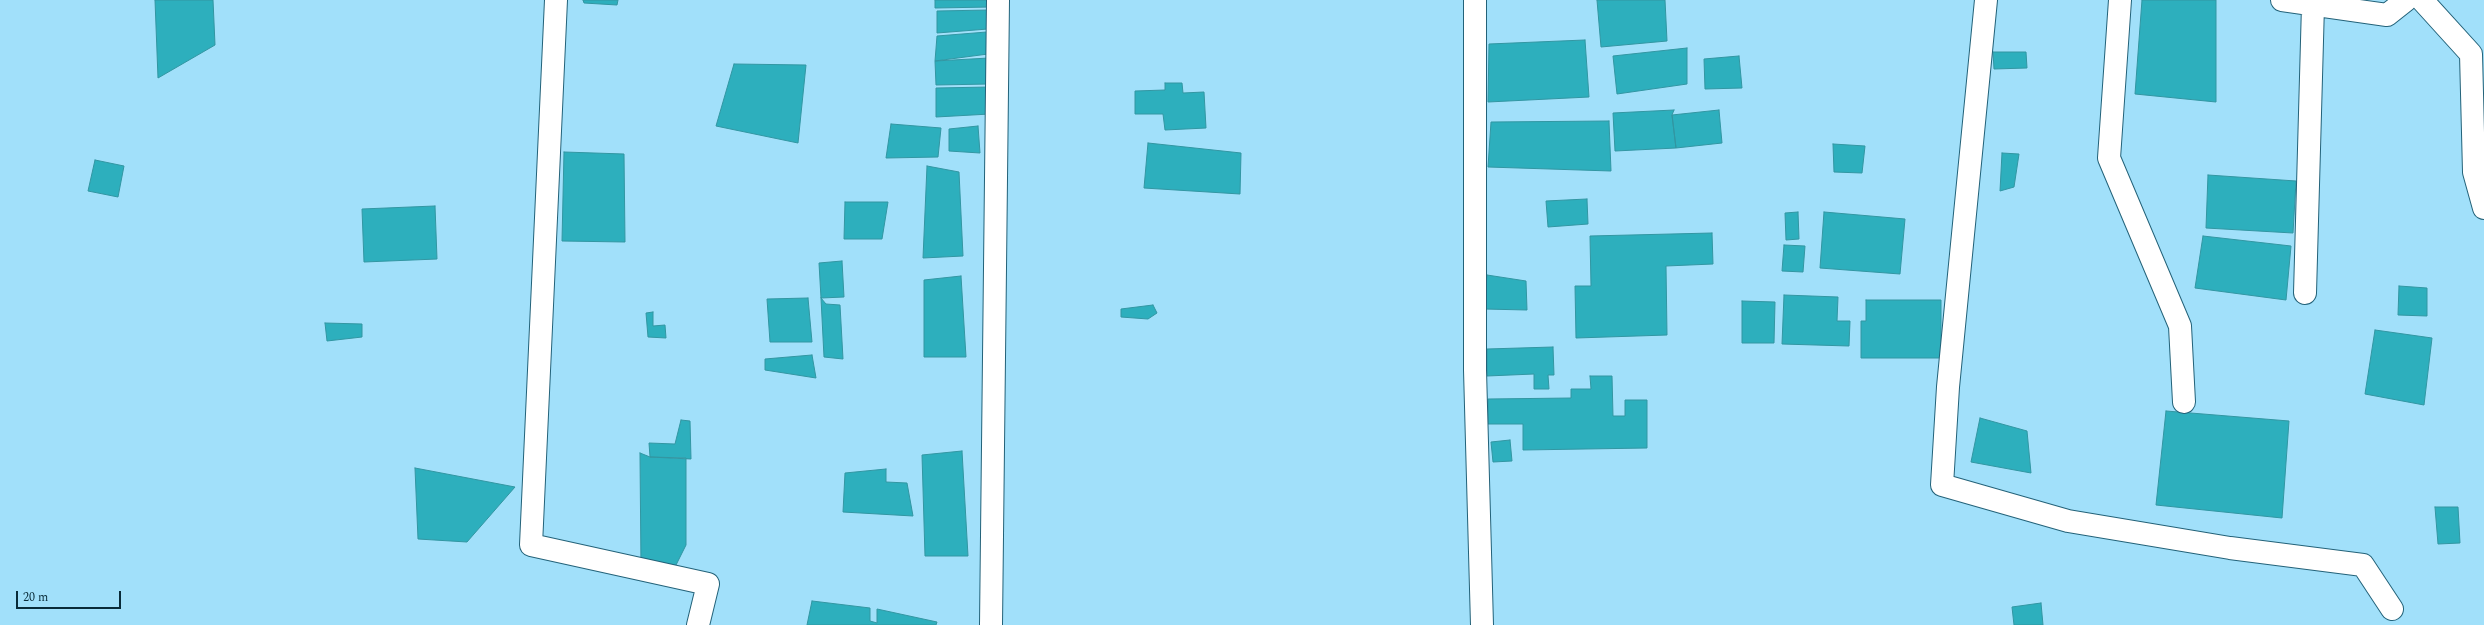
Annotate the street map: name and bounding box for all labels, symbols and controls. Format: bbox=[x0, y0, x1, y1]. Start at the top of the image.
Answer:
scale bar bbox=[18, 583, 123, 609]
text: 20 m bbox=[23, 588, 48, 607]

